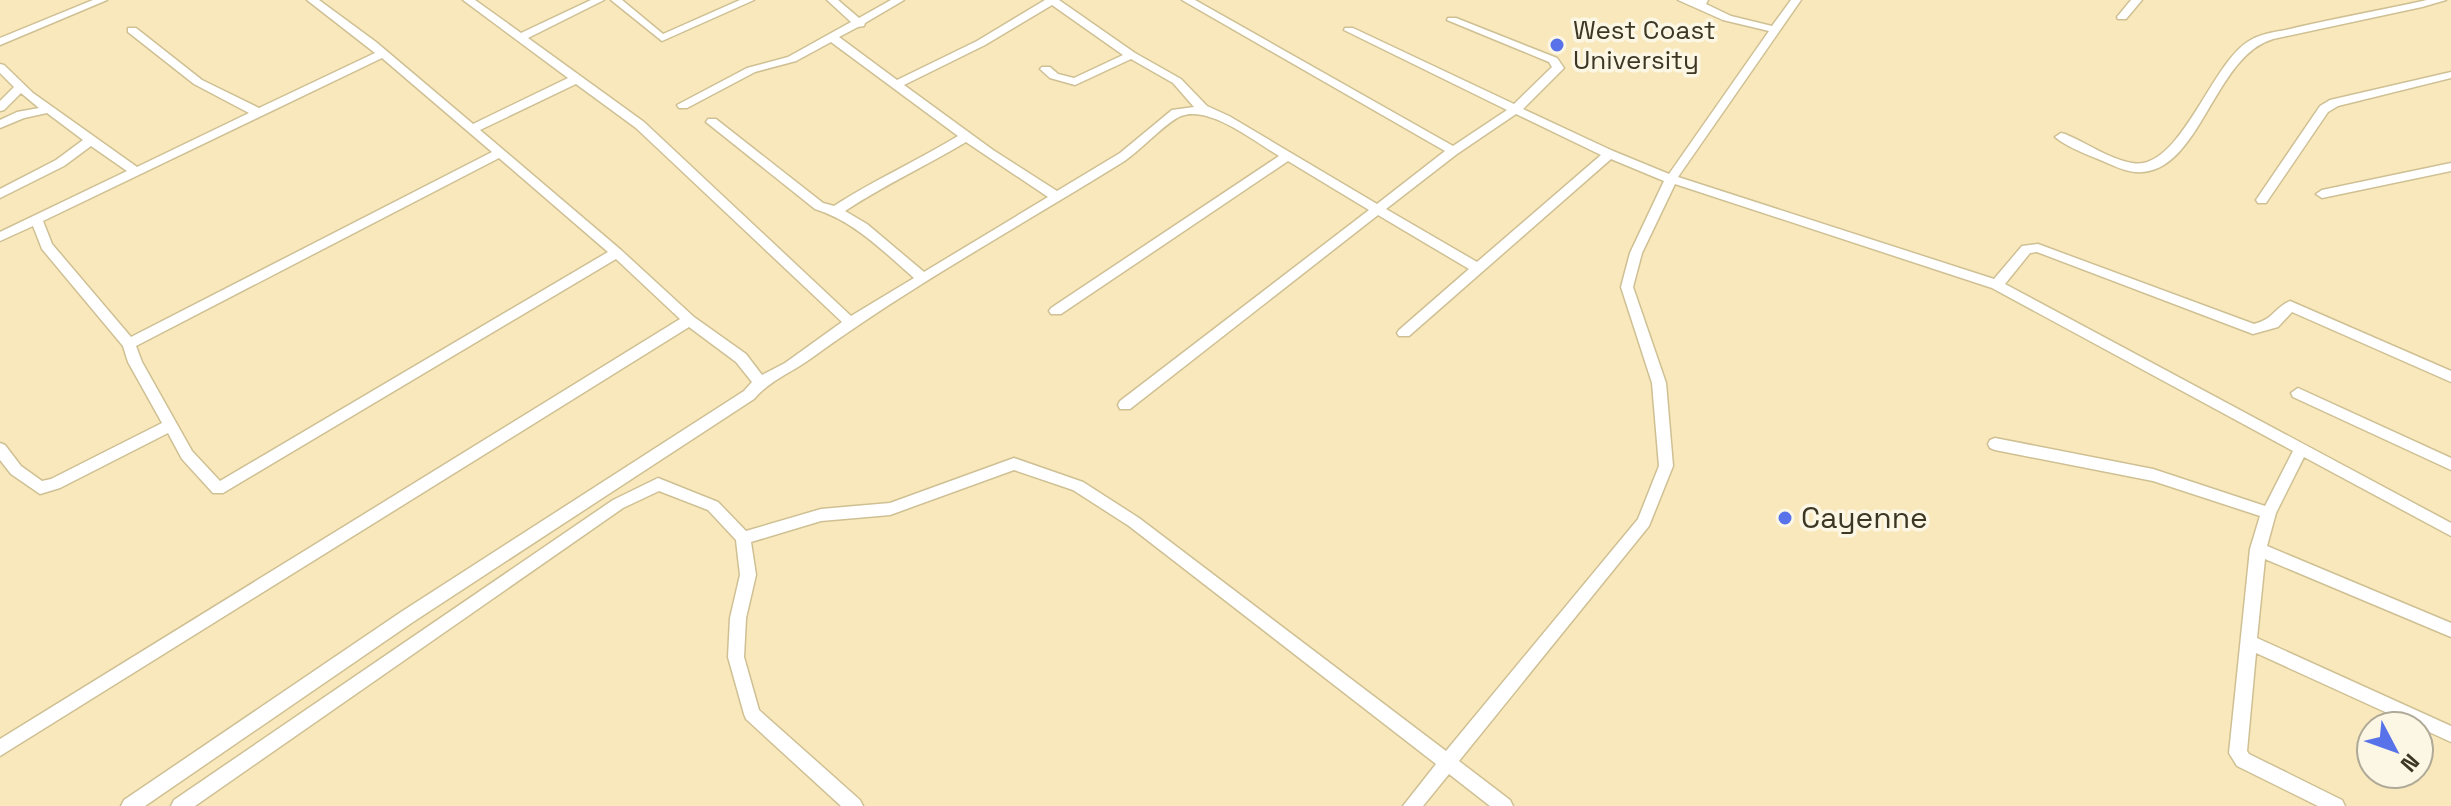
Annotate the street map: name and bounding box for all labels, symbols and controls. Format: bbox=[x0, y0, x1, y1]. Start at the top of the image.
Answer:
place label: West Coast University bbox=[1573, 13, 1716, 77]
marker: West Coast University bbox=[1548, 36, 1566, 54]
place label: Cayenne bbox=[1801, 498, 1928, 537]
marker: Cayenne bbox=[1776, 509, 1794, 527]
north arrow bbox=[2355, 710, 2435, 790]
text: N bbox=[2395, 748, 2425, 778]

